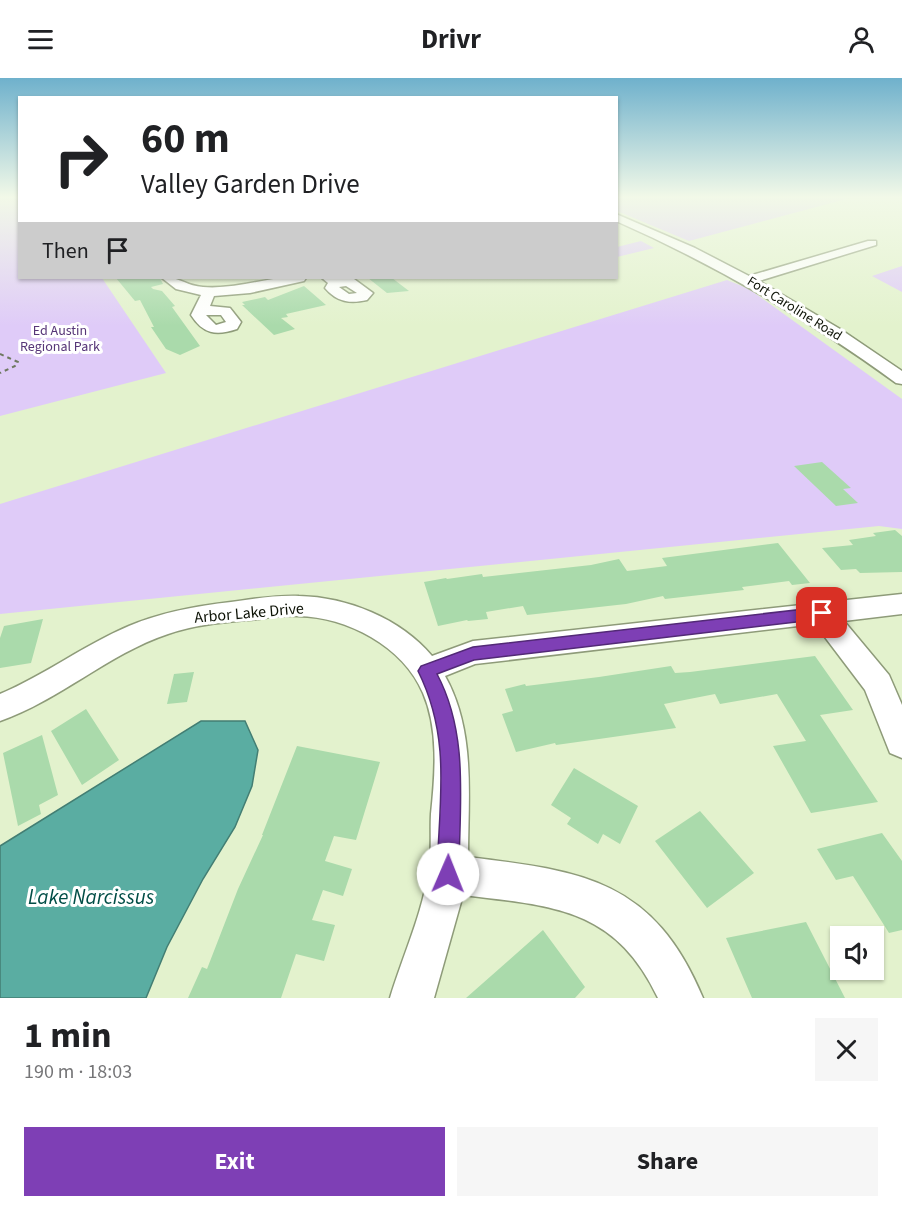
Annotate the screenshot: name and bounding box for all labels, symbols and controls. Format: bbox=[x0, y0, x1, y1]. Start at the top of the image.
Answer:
text: Drivr bbox=[421, 20, 481, 59]
icon: menu bbox=[24, 23, 57, 56]
icon: person bbox=[845, 23, 878, 56]
text: 60 m bbox=[141, 109, 230, 169]
icon: right bbox=[42, 120, 120, 198]
text: Valley Garden Drive bbox=[141, 165, 360, 204]
icon: arrive bbox=[101, 234, 134, 267]
text: Then bbox=[42, 235, 89, 267]
street label: Fort Caroline Road bbox=[743, 272, 846, 346]
park label: Ed Austin Regional Park bbox=[20, 321, 100, 357]
pin bbox=[796, 587, 847, 638]
icon: arrive bbox=[805, 596, 838, 629]
street label: Arbor Lake Drive bbox=[193, 597, 305, 629]
position arrow bbox=[416, 842, 480, 906]
water label: Lake Narcissus bbox=[28, 882, 154, 912]
map controls bbox=[830, 926, 884, 980]
button: sound bbox=[830, 926, 884, 980]
text: 1 min bbox=[24, 1010, 112, 1061]
button: close bbox=[815, 1018, 878, 1081]
text: 190 m · 18:03 bbox=[24, 1058, 132, 1086]
button: Exit bbox=[24, 1127, 445, 1196]
button: Share bbox=[457, 1127, 878, 1196]

